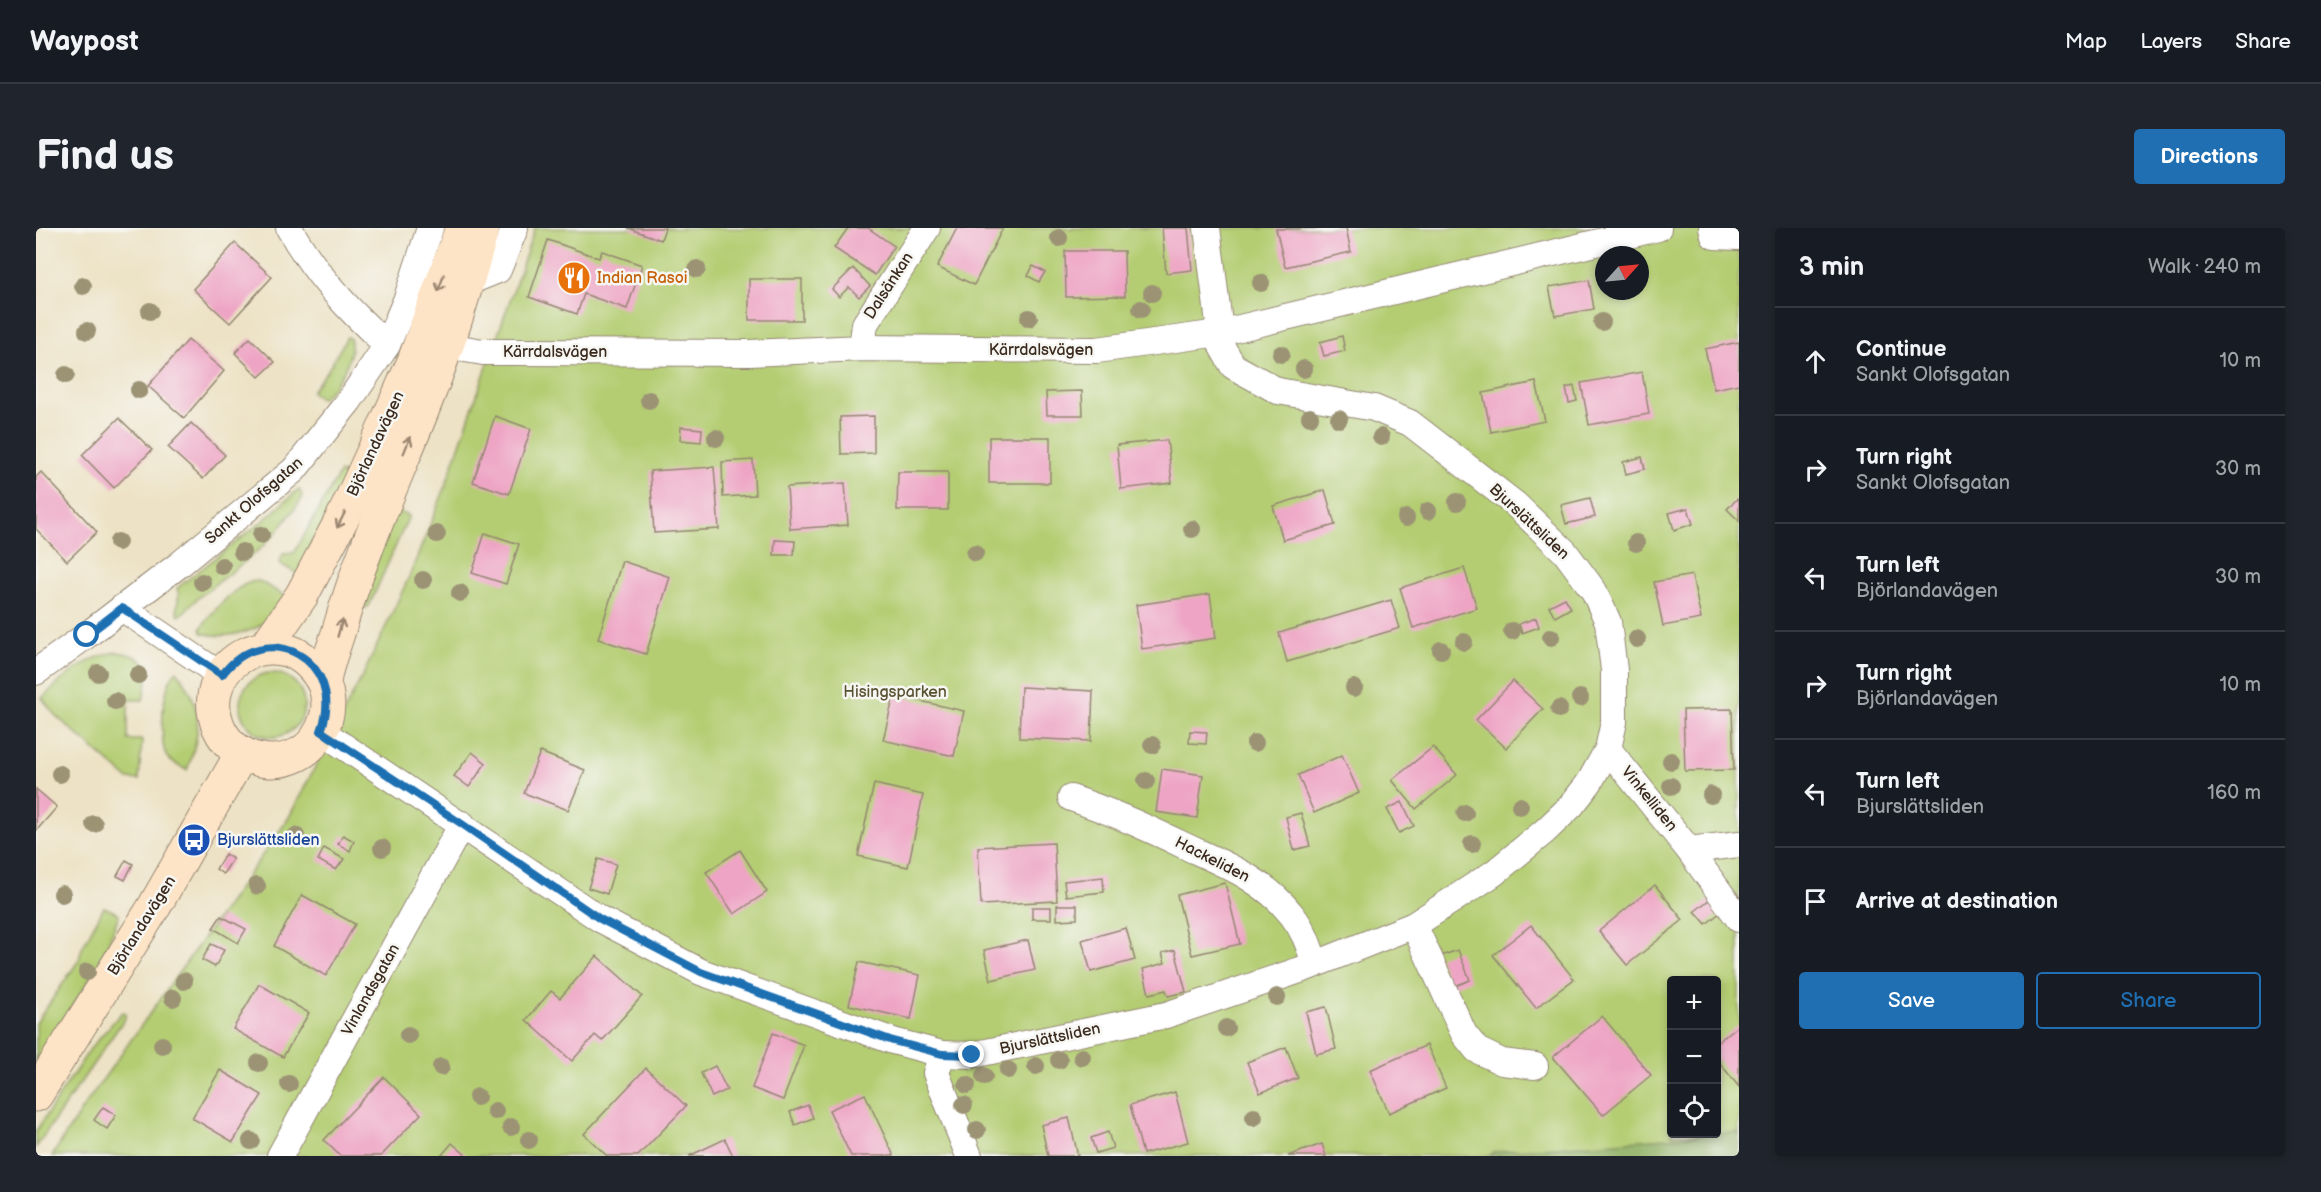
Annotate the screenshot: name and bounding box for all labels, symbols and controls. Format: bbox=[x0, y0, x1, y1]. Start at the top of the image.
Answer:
text: Waypost bbox=[30, 25, 139, 58]
text: Map bbox=[2065, 29, 2107, 54]
text: Layers bbox=[2140, 29, 2202, 54]
text: Share bbox=[2235, 29, 2291, 54]
button: Directions bbox=[2134, 129, 2285, 184]
text: Find us bbox=[36, 131, 174, 182]
north arrow bbox=[1595, 246, 1649, 300]
street label: Dalsänkan bbox=[860, 249, 918, 323]
text: 3 min bbox=[1799, 252, 1864, 283]
text: Walk · 240 m bbox=[2148, 255, 2261, 279]
restaurant icon: Indian Rasoi bbox=[556, 260, 592, 296]
place label: Indian Rasoi bbox=[597, 269, 687, 288]
one-way arrow bbox=[435, 273, 446, 292]
text: Continue bbox=[1856, 336, 1946, 363]
street label: Kärrdalsvägen bbox=[989, 341, 1093, 360]
street label: Kärrdalsvägen bbox=[503, 343, 607, 362]
icon: ahead bbox=[1799, 345, 1832, 378]
text: 10 m bbox=[2220, 349, 2261, 373]
text: Sankt Olofsgatan bbox=[1856, 363, 2010, 387]
street label: Björlandavägen bbox=[343, 388, 409, 500]
one-way arrow bbox=[402, 436, 413, 455]
text: Turn right bbox=[1856, 444, 1952, 471]
street label: Sankt Olofsgatan bbox=[201, 453, 307, 549]
icon: right bbox=[1799, 453, 1832, 486]
text: 30 m bbox=[2215, 457, 2261, 481]
text: Sankt Olofsgatan bbox=[1856, 471, 2010, 495]
street label: Bjurslättsliden bbox=[1485, 480, 1573, 564]
one-way arrow bbox=[335, 511, 346, 529]
text: Turn left bbox=[1856, 552, 1940, 579]
icon: left bbox=[1799, 561, 1832, 594]
text: 30 m bbox=[2215, 565, 2261, 589]
text: Björlandavägen bbox=[1856, 579, 1998, 603]
one-way arrow bbox=[335, 619, 346, 638]
route start bbox=[73, 621, 99, 647]
text: Turn right bbox=[1856, 660, 1952, 687]
icon: right bbox=[1799, 669, 1832, 702]
text: 10 m bbox=[2220, 673, 2261, 697]
park label: Hisingsparken bbox=[843, 683, 947, 702]
text: Björlandavägen bbox=[1856, 687, 1998, 711]
street label: Vinkelliden bbox=[1617, 763, 1681, 835]
text: Turn left bbox=[1856, 768, 1940, 795]
icon: left bbox=[1799, 777, 1832, 810]
text: 160 m bbox=[2207, 781, 2261, 805]
text: Bjurslättsliden bbox=[1856, 795, 1984, 819]
bus stop icon: Bjurslättsliden bbox=[176, 822, 212, 858]
place label: Bjurslättsliden bbox=[217, 831, 319, 850]
street label: Hackeliden bbox=[1171, 833, 1253, 887]
street label: Björlandavägen bbox=[104, 873, 180, 979]
icon: arrive bbox=[1799, 885, 1832, 918]
text: Arrive at destination bbox=[1856, 888, 2058, 915]
street label: Vinlandsgatan bbox=[338, 941, 404, 1039]
button: Save bbox=[1799, 972, 2024, 1029]
button: Share bbox=[2036, 972, 2261, 1029]
map controls bbox=[1667, 976, 1721, 1138]
button: + bbox=[1667, 976, 1721, 1030]
street label: Bjurslättsliden bbox=[998, 1019, 1102, 1059]
button: − bbox=[1667, 1030, 1721, 1084]
route end bbox=[958, 1041, 984, 1067]
button: locate bbox=[1667, 1084, 1721, 1138]

